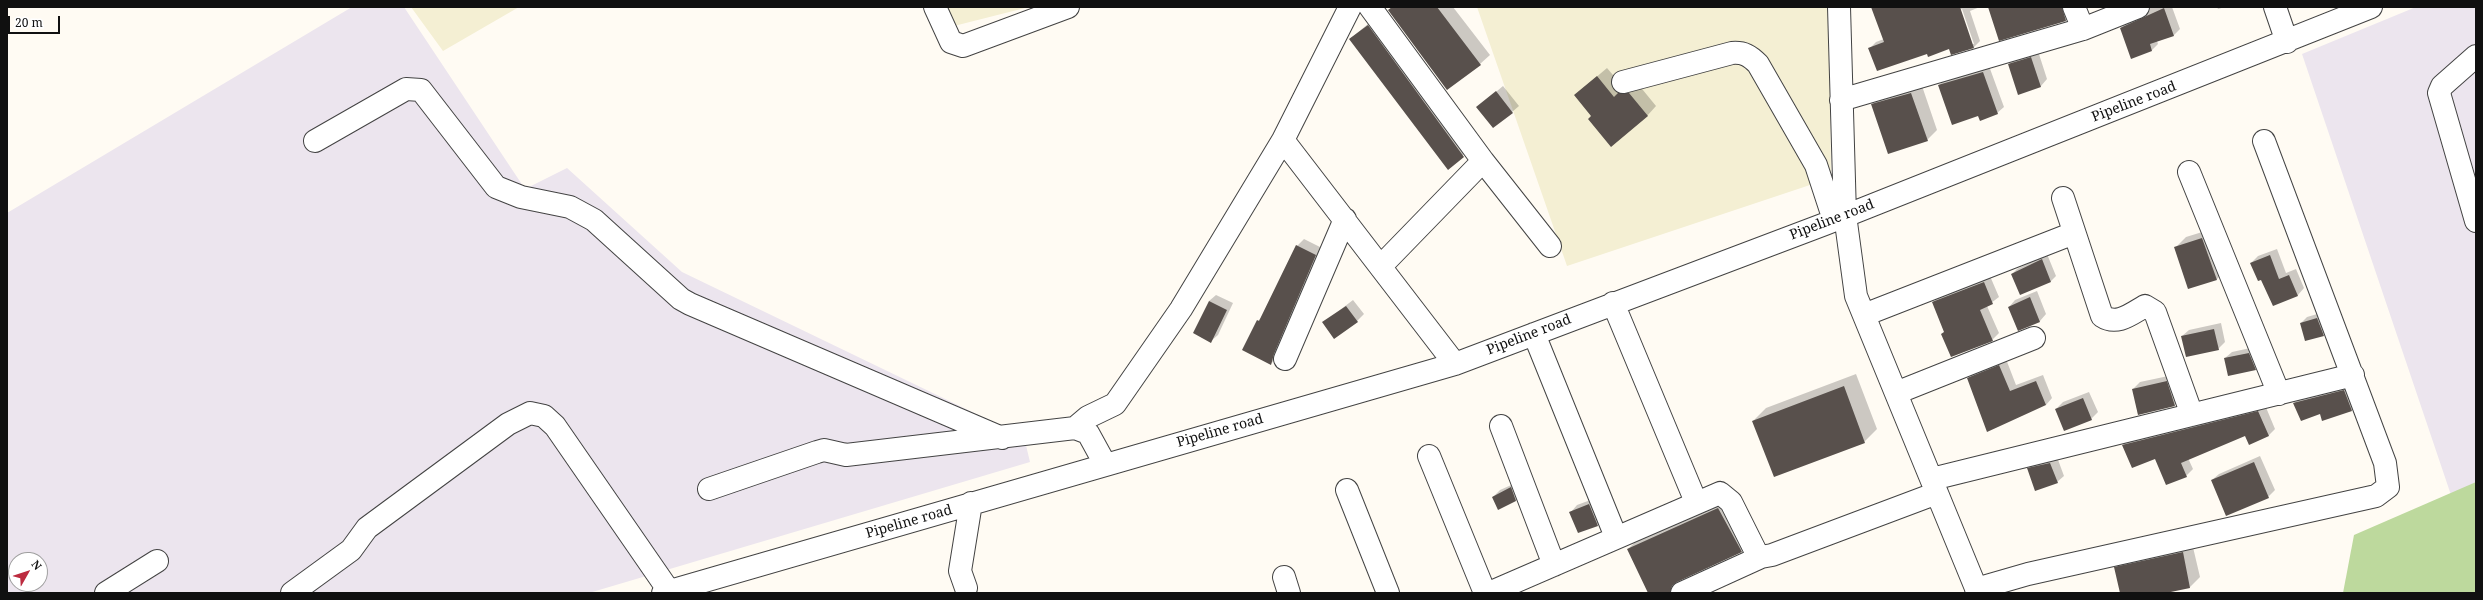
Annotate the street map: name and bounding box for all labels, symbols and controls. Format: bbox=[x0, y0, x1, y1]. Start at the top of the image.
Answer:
scale bar bbox=[10, 8, 62, 34]
text: 20 m bbox=[15, 14, 43, 31]
street label: Pipeline road bbox=[2089, 78, 2179, 126]
street label: Pipeline road bbox=[1787, 196, 1877, 244]
street label: Pipeline road bbox=[1484, 311, 1574, 359]
street label: Pipeline road bbox=[1175, 411, 1265, 451]
street label: Pipeline road bbox=[864, 502, 954, 542]
north arrow bbox=[8, 552, 48, 592]
text: N bbox=[28, 557, 45, 573]

